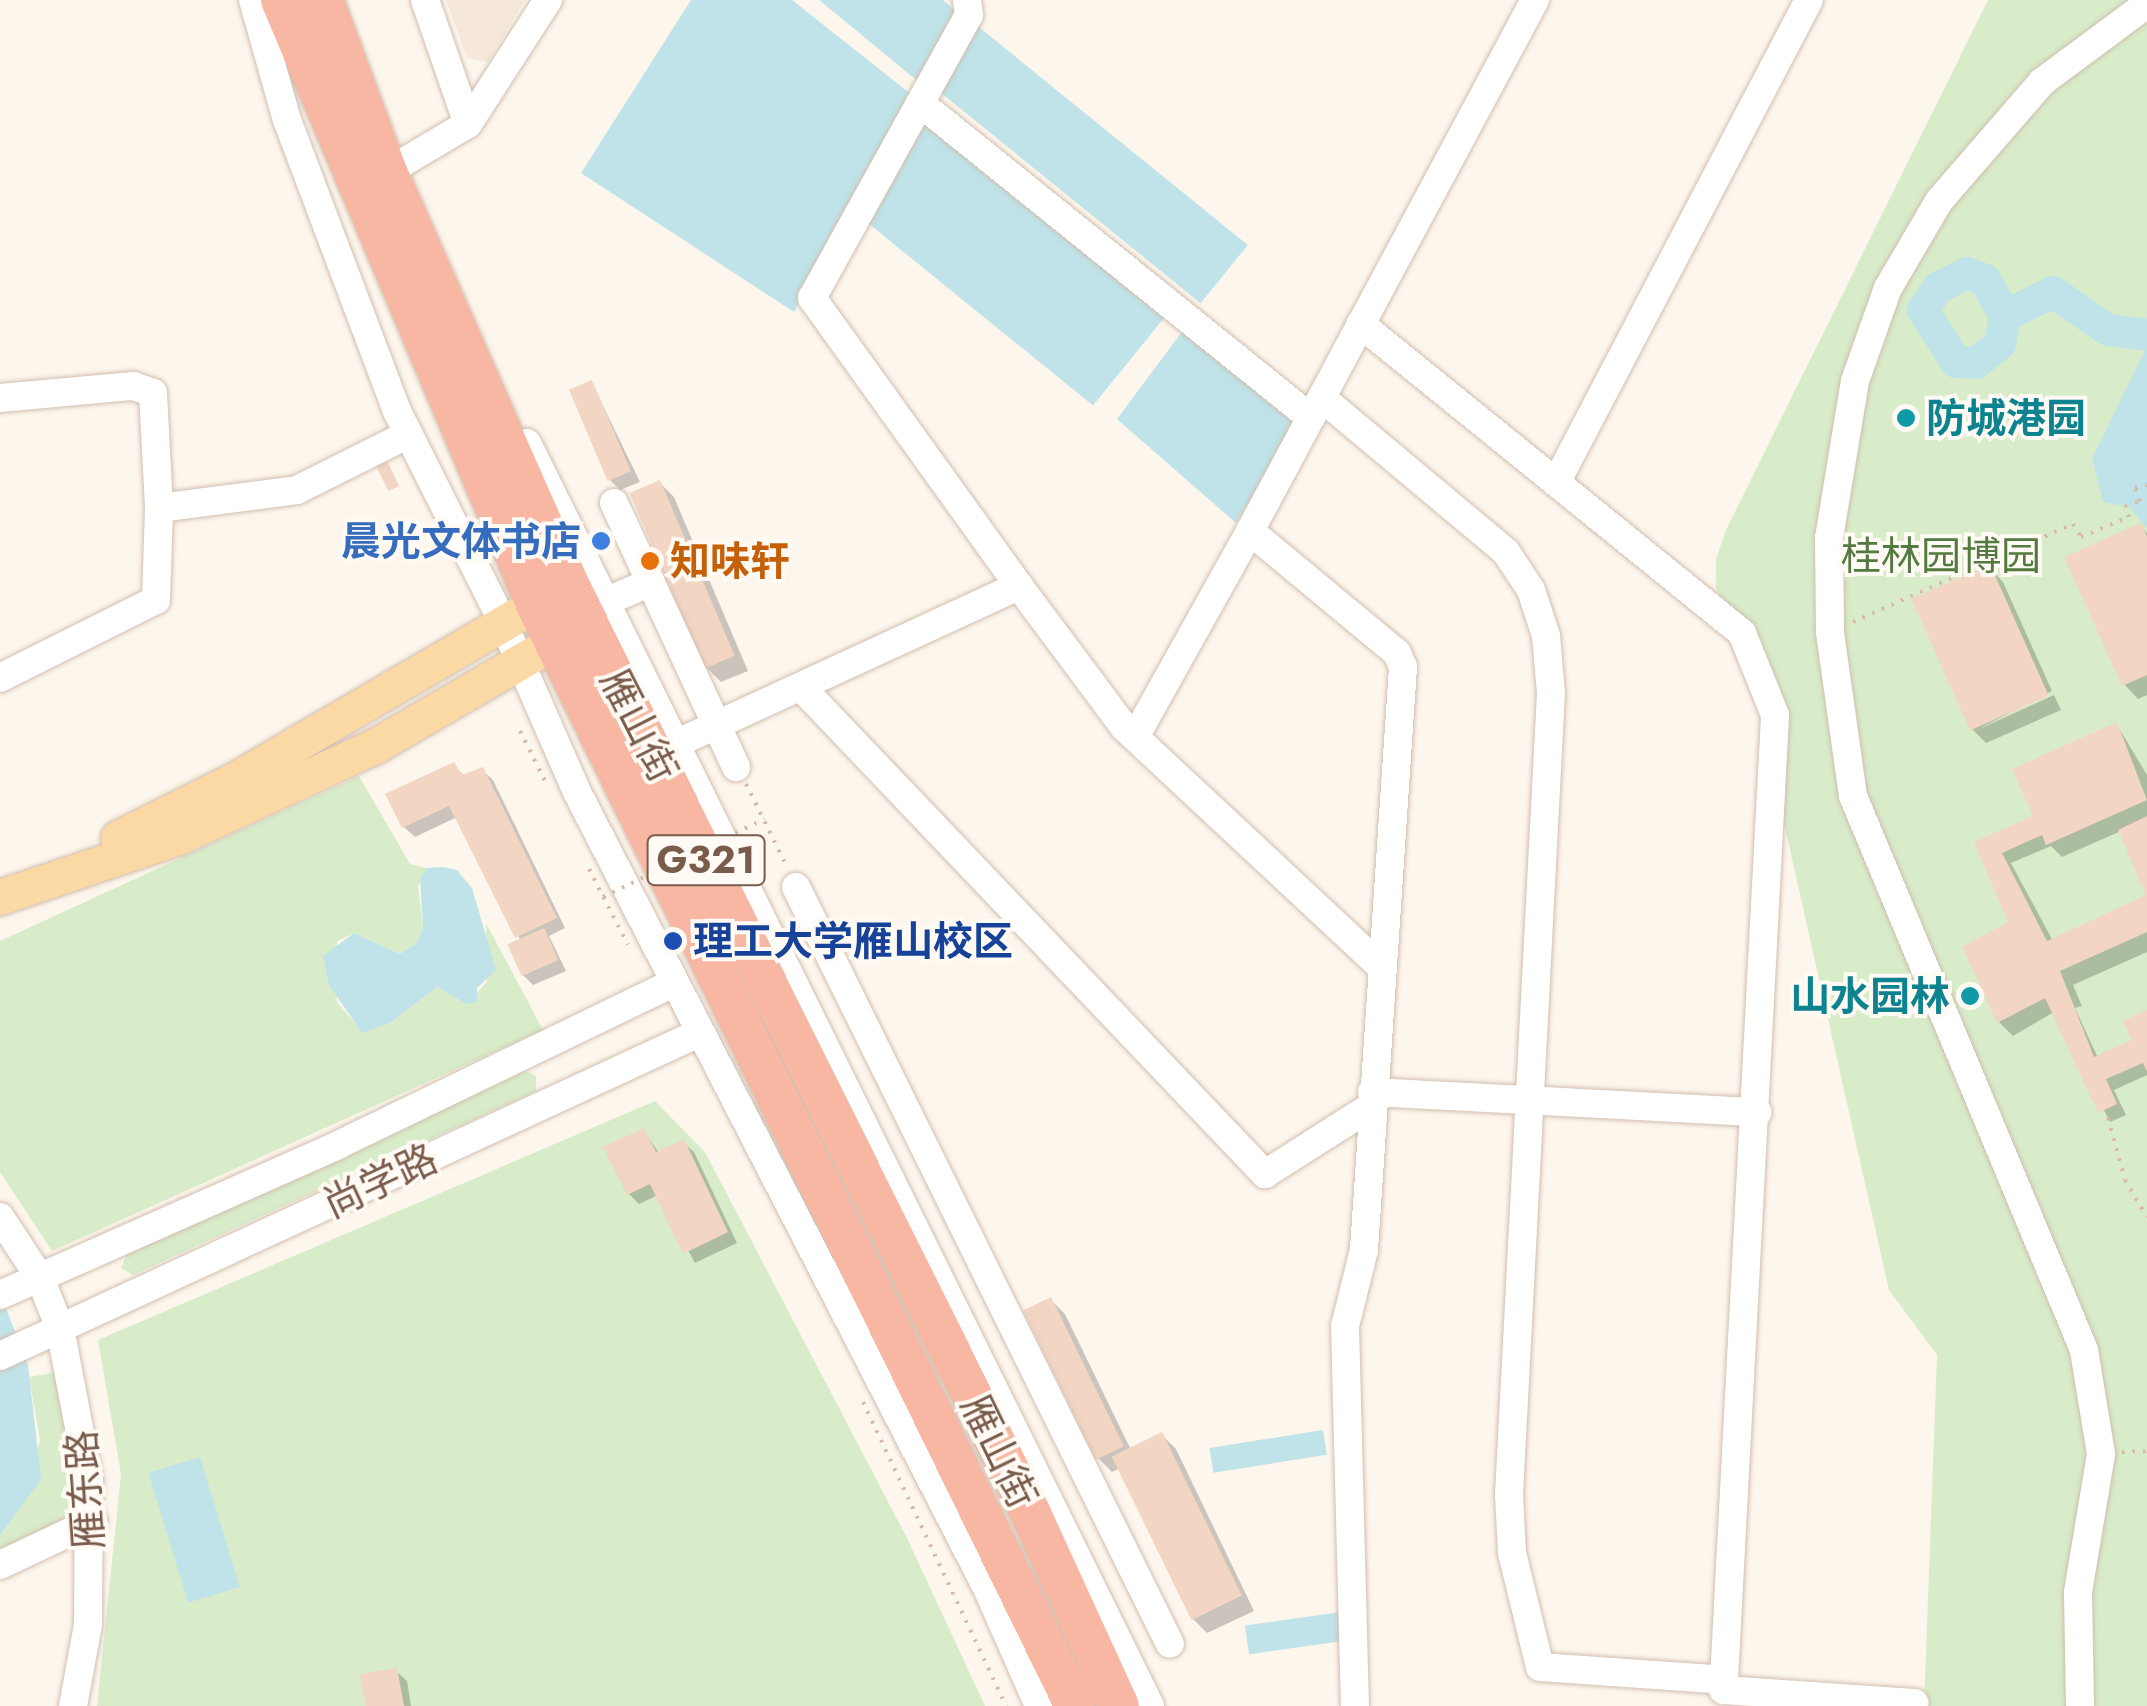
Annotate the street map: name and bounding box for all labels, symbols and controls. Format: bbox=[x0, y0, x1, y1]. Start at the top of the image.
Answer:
place label: 防城港园 bbox=[1926, 394, 2086, 442]
marker: 防城港园 bbox=[1895, 407, 1917, 429]
place label: 晨光文体书店 bbox=[341, 517, 581, 565]
marker: 晨光文体书店 bbox=[590, 530, 612, 552]
park label: 桂林园博园 bbox=[1841, 532, 2041, 580]
place label: 知味轩 bbox=[670, 537, 790, 585]
marker: 知味轩 bbox=[639, 550, 661, 572]
street label: 雁山街 bbox=[590, 661, 688, 789]
road number: G321 bbox=[646, 827, 766, 893]
place label: 理工大学雁山校区 bbox=[693, 917, 1013, 965]
marker: 理工大学雁山校区 bbox=[662, 930, 684, 952]
place label: 山水园林 bbox=[1790, 972, 1950, 1020]
marker: 山水园林 bbox=[1959, 985, 1981, 1007]
street label: 尚学路 bbox=[315, 1134, 445, 1228]
street label: 雁山街 bbox=[951, 1387, 1047, 1515]
street label: 雁东路 bbox=[57, 1428, 113, 1552]

